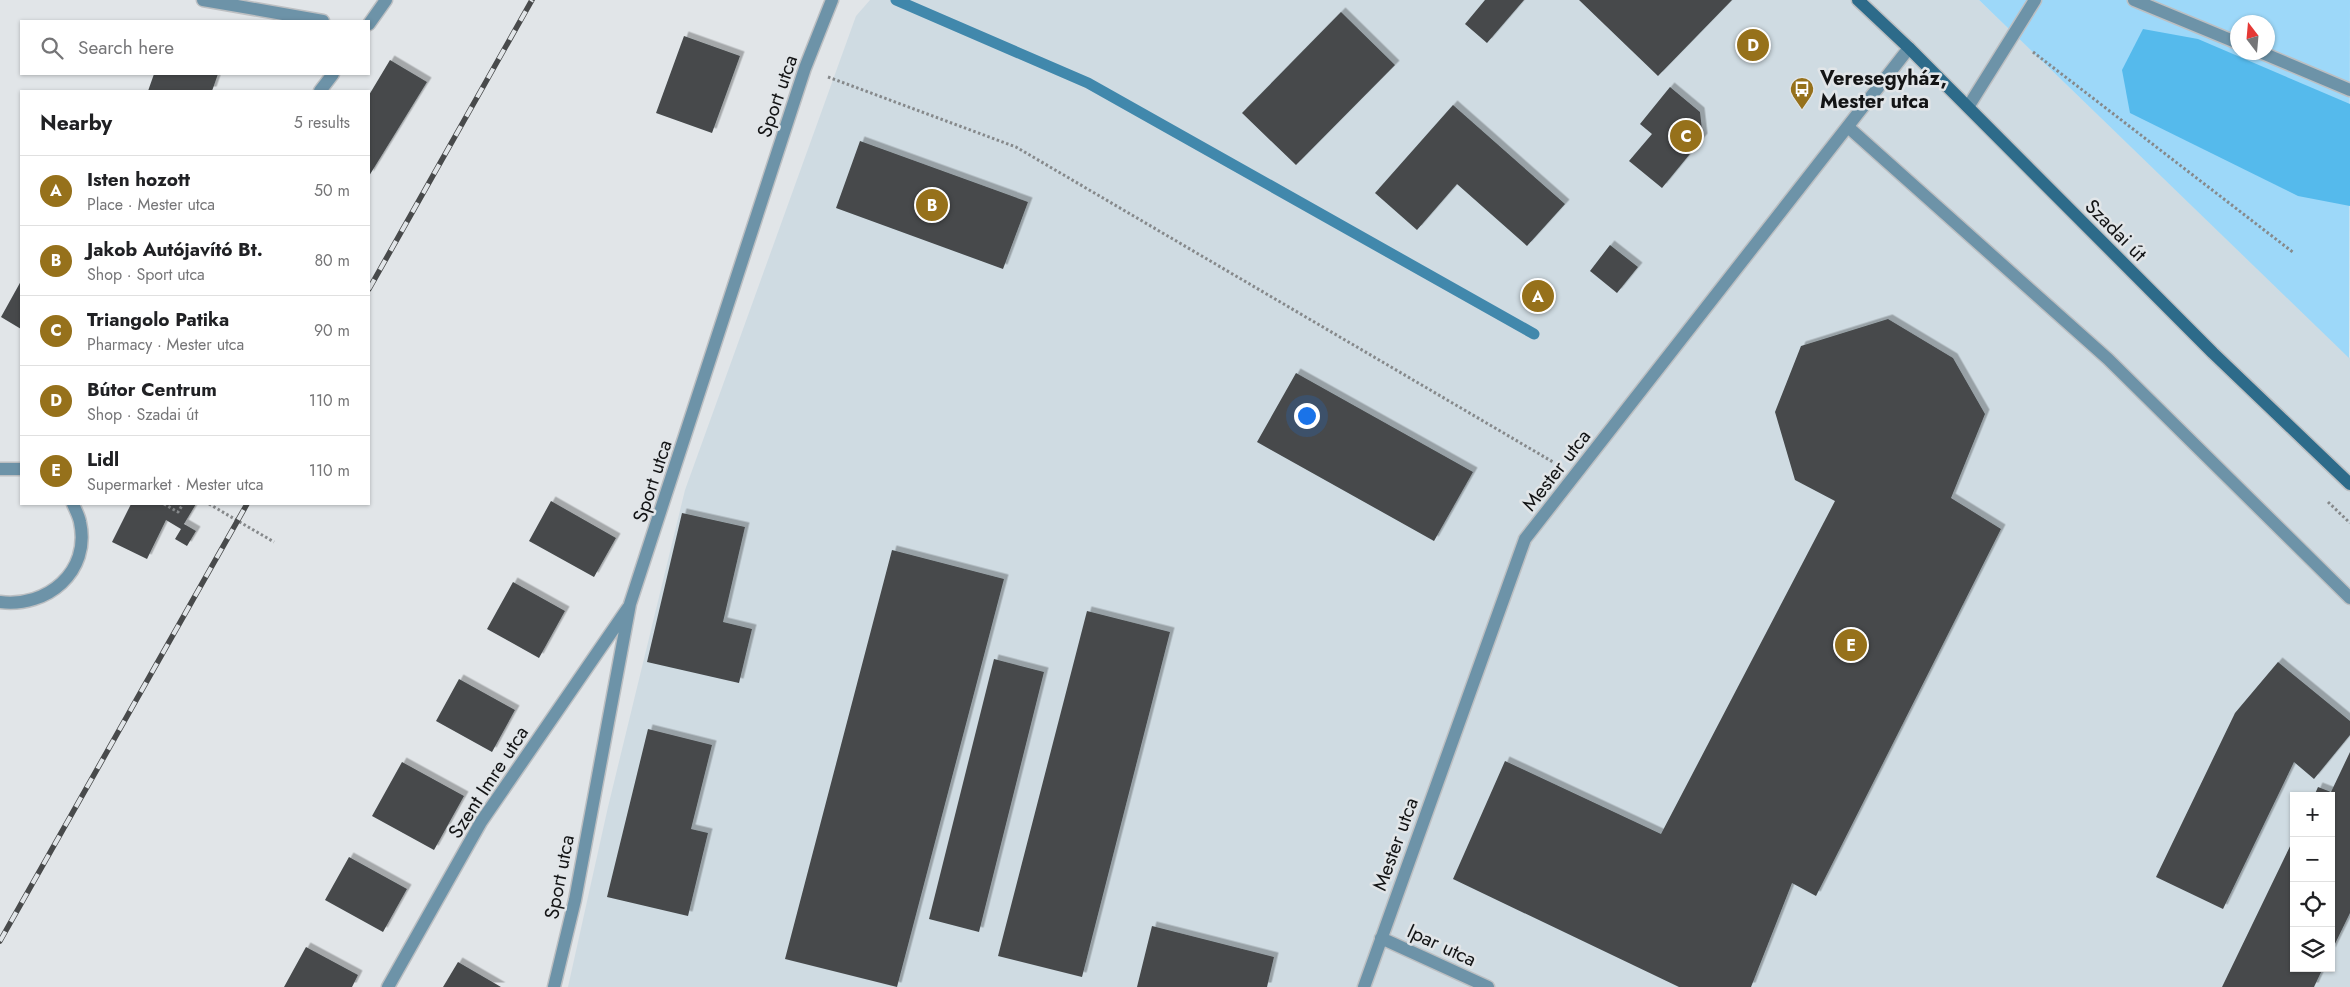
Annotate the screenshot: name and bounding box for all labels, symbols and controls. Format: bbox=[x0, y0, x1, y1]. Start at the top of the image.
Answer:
north arrow bbox=[2230, 15, 2275, 60]
search box bbox=[20, 20, 370, 75]
pin: D bbox=[1737, 26, 1769, 64]
icon: search bbox=[38, 34, 66, 62]
text: Search here bbox=[78, 34, 174, 61]
street label: Sport utca bbox=[750, 51, 805, 141]
place label: Veresegyház, Mester utca bbox=[1819, 64, 1947, 116]
bus stop icon: Veresegyház, Mester utca bbox=[1789, 76, 1815, 110]
text: Nearby bbox=[40, 108, 112, 138]
text: 5 results bbox=[294, 111, 350, 134]
pin: C bbox=[1670, 117, 1702, 155]
text: Isten hozott bbox=[87, 166, 190, 193]
text: A bbox=[50, 179, 62, 202]
text: 50 m bbox=[314, 179, 350, 202]
pin: B bbox=[916, 186, 948, 224]
text: Place · Mester utca bbox=[87, 193, 215, 216]
street label: Szadai út bbox=[2078, 193, 2153, 268]
text: Jakob Autójavító Bt. bbox=[87, 236, 263, 263]
text: B bbox=[51, 249, 61, 272]
text: 80 m bbox=[314, 249, 350, 272]
text: Shop · Sport utca bbox=[87, 263, 205, 286]
pin: A bbox=[1522, 277, 1554, 315]
text: Triangolo Patika bbox=[87, 306, 229, 333]
text: C bbox=[50, 319, 62, 342]
text: 90 m bbox=[314, 319, 350, 342]
text: Pharmacy · Mester utca bbox=[87, 333, 244, 356]
text: Bútor Centrum bbox=[87, 376, 217, 403]
text: D bbox=[50, 389, 62, 412]
text: 110 m bbox=[309, 389, 350, 412]
text: Shop · Szadai út bbox=[87, 403, 198, 426]
your location bbox=[1294, 403, 1320, 429]
street label: Mester utca bbox=[1515, 423, 1598, 517]
street label: Sport utca bbox=[625, 436, 679, 526]
text: Lidl bbox=[87, 446, 119, 473]
text: E bbox=[51, 459, 61, 482]
text: 110 m bbox=[309, 459, 350, 482]
text: Supermarket · Mester utca bbox=[87, 473, 264, 496]
pin: E bbox=[1835, 626, 1867, 664]
street label: Szent Imre utca bbox=[441, 720, 536, 844]
map controls bbox=[2290, 792, 2335, 972]
button: + bbox=[2290, 792, 2335, 837]
street label: Mester utca bbox=[1365, 794, 1426, 895]
street label: Sport utca bbox=[537, 832, 582, 922]
button: − bbox=[2290, 837, 2335, 882]
button: locate bbox=[2290, 882, 2335, 927]
street label: Ipar utca bbox=[1402, 917, 1481, 974]
button: layers bbox=[2290, 927, 2335, 972]

